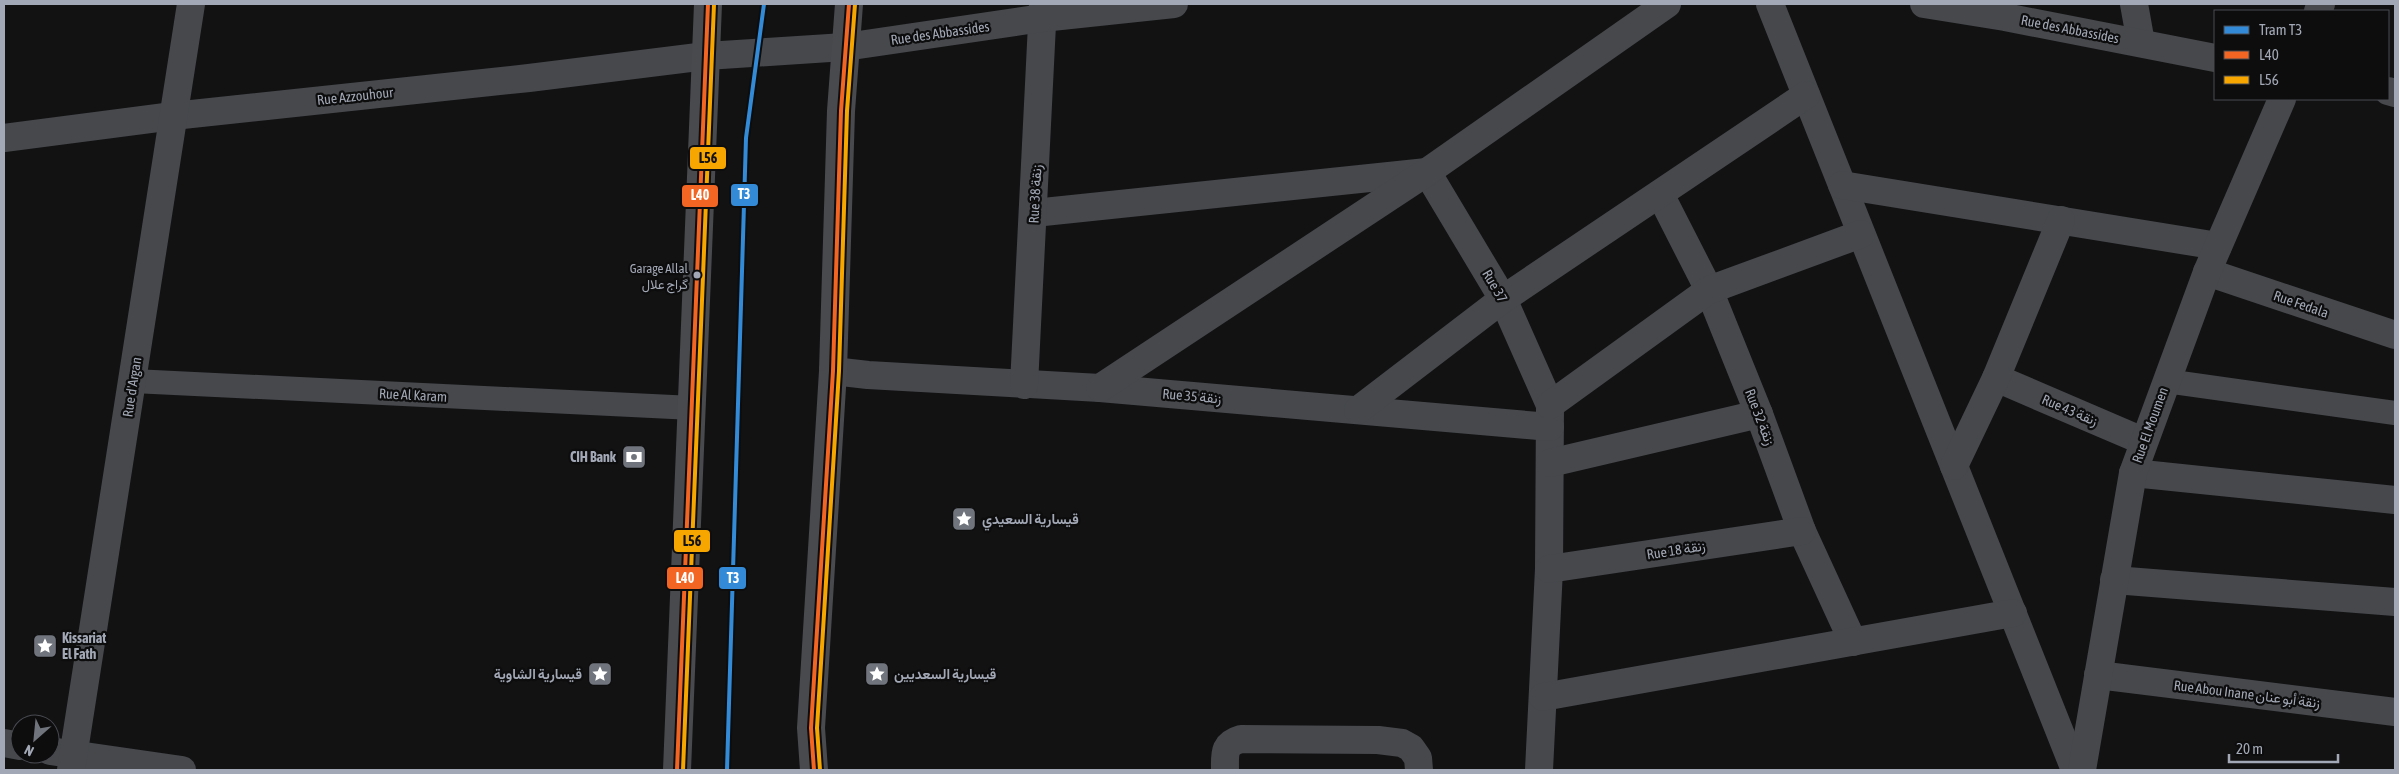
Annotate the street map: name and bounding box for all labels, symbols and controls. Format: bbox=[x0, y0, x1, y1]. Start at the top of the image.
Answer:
legend bbox=[2214, 10, 2389, 100]
street label: Rue des Abbassides bbox=[2020, 12, 2120, 46]
street label: Rue des Abbassides bbox=[890, 18, 990, 48]
text: Tram T3 bbox=[2259, 21, 2302, 38]
text: L40 bbox=[2259, 46, 2279, 63]
text: L56 bbox=[2259, 71, 2279, 88]
street label: Rue Azzouhour bbox=[316, 84, 395, 108]
line badge: L56 bbox=[689, 146, 727, 170]
text: L56 bbox=[699, 150, 718, 166]
street label: Rue 38 زنقة bbox=[1025, 164, 1046, 224]
line badge: T3 bbox=[730, 183, 759, 207]
line badge: L40 bbox=[681, 184, 719, 208]
text: T3 bbox=[738, 186, 750, 202]
text: L40 bbox=[691, 187, 710, 203]
place label: Garage Allal گراج علال bbox=[630, 261, 689, 294]
street label: Rue 37 bbox=[1479, 267, 1511, 305]
marker: Garage Allal گراج علال bbox=[692, 270, 702, 280]
street label: Rue Fedala bbox=[2271, 287, 2331, 321]
street label: Rue d'Argan bbox=[119, 356, 145, 418]
street label: Rue Al Karam bbox=[379, 385, 447, 405]
street label: Rue 35 زنقة bbox=[1162, 385, 1222, 408]
street label: Rue El Moumen bbox=[2129, 385, 2171, 465]
street label: Rue 32 زنقة bbox=[1741, 387, 1778, 448]
street label: Rue 43 زنقة bbox=[2039, 391, 2101, 430]
bank icon: CIH Bank bbox=[621, 444, 647, 470]
place label: CIH Bank bbox=[570, 449, 617, 465]
place icon: قيسارية السعيدي bbox=[951, 506, 977, 532]
place label: قيسارية السعيدي bbox=[982, 511, 1079, 531]
line badge: L56 bbox=[673, 529, 711, 553]
text: L56 bbox=[683, 533, 702, 549]
street label: Rue 18 زنقة bbox=[1646, 537, 1707, 564]
line badge: L40 bbox=[666, 566, 704, 590]
line badge: T3 bbox=[718, 566, 747, 590]
text: L40 bbox=[676, 570, 695, 586]
text: T3 bbox=[727, 570, 739, 586]
place label: Kissariat El Fath bbox=[62, 630, 106, 662]
place icon: Kissariat El Fath bbox=[32, 633, 58, 659]
place icon: قيسارية الشاوية bbox=[587, 661, 613, 687]
place icon: قيسارية السعديين bbox=[864, 661, 890, 687]
place label: قيسارية الشاوية bbox=[494, 666, 582, 683]
place label: قيسارية السعديين bbox=[894, 666, 996, 683]
street label: Rue Abou Inane زنقة أبو عنان bbox=[2173, 677, 2321, 712]
north arrow bbox=[10, 714, 60, 764]
scale bar bbox=[2229, 732, 2338, 764]
text: 20 m bbox=[2236, 740, 2263, 757]
text: N bbox=[22, 742, 36, 760]

